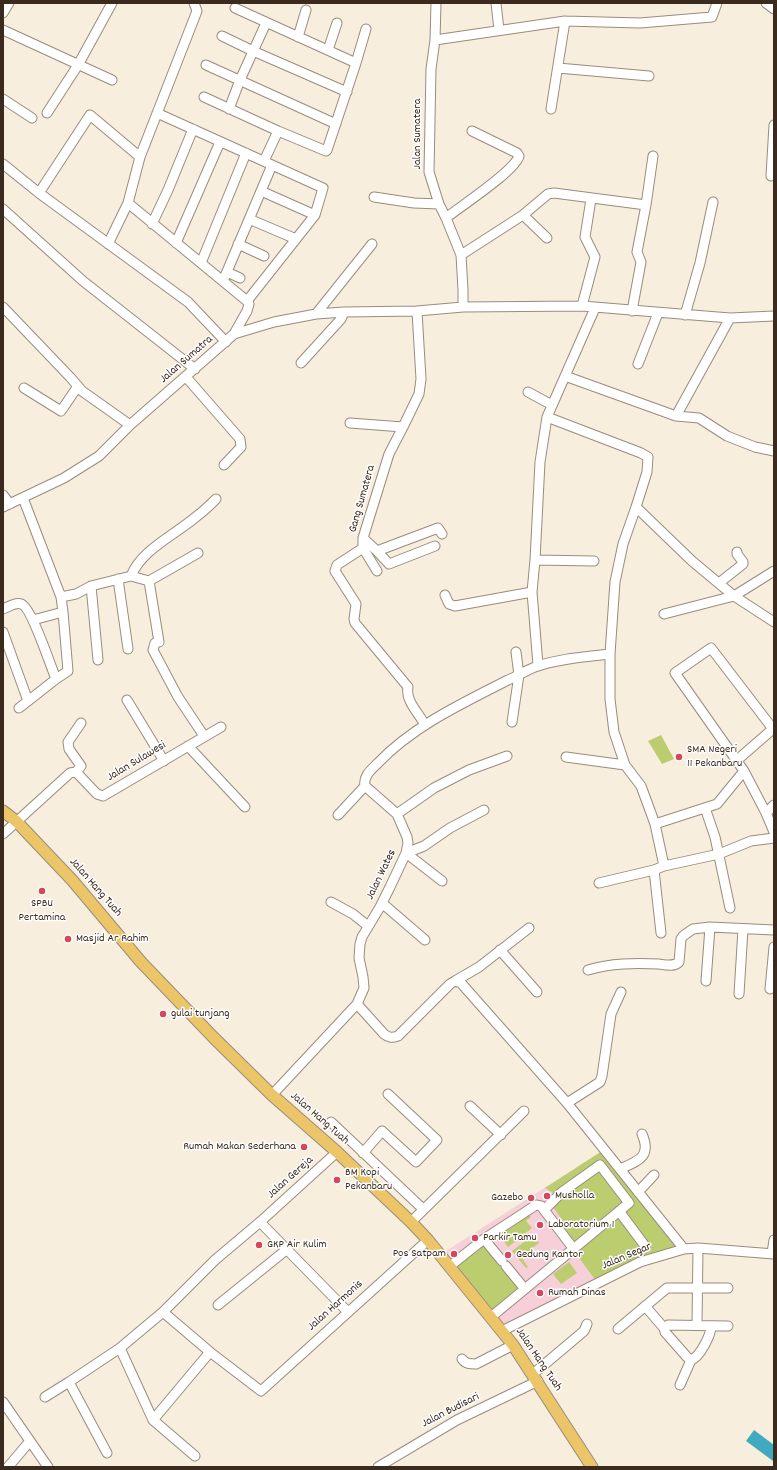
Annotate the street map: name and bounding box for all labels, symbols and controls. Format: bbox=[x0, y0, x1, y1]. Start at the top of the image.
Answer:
street label: Jalan Sumatera bbox=[411, 99, 425, 169]
street label: Jalan Sumatra bbox=[158, 333, 216, 387]
street label: Gang Sumatera bbox=[347, 464, 379, 534]
street label: Jalan Sulawesi bbox=[105, 739, 169, 785]
place label: SMA Negeri 11 Pekanbaru bbox=[687, 743, 742, 771]
marker: SMA Negeri 11 Pekanbaru bbox=[674, 752, 684, 762]
street label: Jalan Wates bbox=[364, 848, 400, 902]
street label: Jalan Hang Tuah bbox=[66, 856, 124, 920]
marker: SPBU Pertamina bbox=[37, 886, 47, 896]
place label: SPBU Pertamina bbox=[19, 897, 65, 925]
place label: Masjid Ar Rahim bbox=[76, 932, 149, 946]
marker: Masjid Ar Rahim bbox=[63, 934, 73, 944]
place label: gulai tunjang bbox=[171, 1007, 230, 1021]
marker: gulai tunjang bbox=[158, 1009, 168, 1019]
street label: Jalan Hang Tuah bbox=[287, 1090, 351, 1148]
place label: Rumah Makan Sederhana bbox=[183, 1140, 296, 1154]
marker: Rumah Makan Sederhana bbox=[299, 1142, 309, 1152]
street label: Jalan Gereja bbox=[265, 1154, 317, 1202]
place label: BM Kopi Pekanbaru bbox=[345, 1166, 392, 1194]
marker: BM Kopi Pekanbaru bbox=[332, 1175, 342, 1185]
place label: Musholla bbox=[555, 1189, 594, 1203]
place label: Gazebo bbox=[491, 1191, 523, 1205]
marker: Musholla bbox=[542, 1191, 552, 1201]
marker: Gazebo bbox=[526, 1193, 536, 1203]
place label: Laboratorium 1 bbox=[548, 1218, 614, 1232]
marker: Laboratorium 1 bbox=[535, 1220, 545, 1230]
place label: Parkir Tamu bbox=[483, 1231, 537, 1245]
marker: Parkir Tamu bbox=[470, 1233, 480, 1243]
place label: GKP Air Kulim bbox=[267, 1238, 327, 1252]
marker: GKP Air Kulim bbox=[254, 1240, 264, 1250]
street label: Jalan Segar bbox=[600, 1240, 654, 1274]
place label: Pos Satpam bbox=[393, 1247, 446, 1261]
place label: Gedung Kantor bbox=[516, 1248, 583, 1262]
marker: Pos Satpam bbox=[449, 1249, 459, 1259]
marker: Gedung Kantor bbox=[503, 1250, 513, 1260]
street label: Jalan Harmonis bbox=[305, 1277, 367, 1335]
place label: Rumah Dinas bbox=[548, 1286, 606, 1300]
marker: Rumah Dinas bbox=[535, 1288, 545, 1298]
street label: Jalan Hang Tuah bbox=[512, 1326, 564, 1394]
street label: Jalan Budisari bbox=[420, 1390, 482, 1432]

